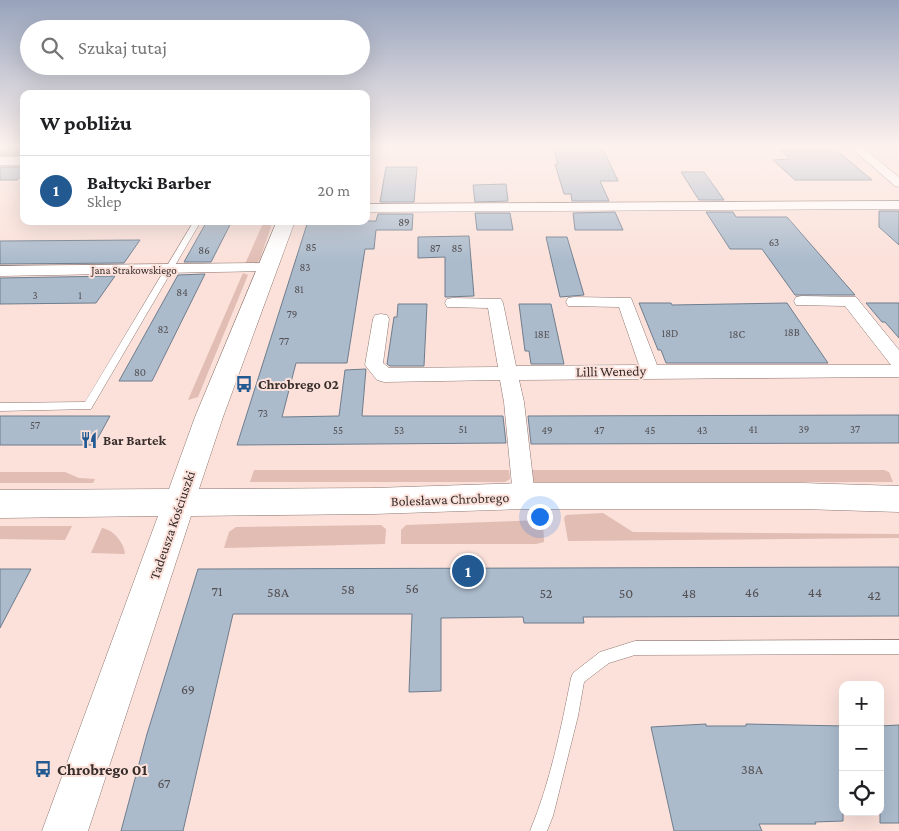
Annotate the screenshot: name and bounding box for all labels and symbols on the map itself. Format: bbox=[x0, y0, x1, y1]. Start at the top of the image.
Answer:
house number: 89 bbox=[398, 216, 410, 228]
house number: 63 bbox=[769, 236, 779, 248]
house number: 85 bbox=[306, 241, 316, 253]
house number: 87 bbox=[430, 242, 440, 254]
house number: 85 bbox=[452, 242, 462, 254]
house number: 86 bbox=[198, 244, 210, 256]
house number: 83 bbox=[300, 261, 310, 273]
street label: Jana Strakowskiego bbox=[90, 264, 177, 277]
house number: 81 bbox=[294, 283, 304, 295]
house number: 84 bbox=[176, 286, 188, 298]
house number: 3 bbox=[32, 289, 38, 301]
house number: 1 bbox=[78, 289, 82, 301]
house number: 79 bbox=[287, 308, 297, 320]
house number: 82 bbox=[157, 323, 169, 335]
house number: 18B bbox=[784, 326, 800, 338]
house number: 18D bbox=[662, 327, 678, 339]
house number: 18E bbox=[534, 328, 550, 340]
house number: 18C bbox=[729, 328, 746, 340]
house number: 77 bbox=[279, 335, 289, 347]
street label: Lilli Wenedy bbox=[576, 362, 647, 380]
house number: 80 bbox=[134, 366, 146, 378]
bus stop icon: Chrobrego 02 bbox=[234, 374, 254, 394]
place label: Chrobrego 02 bbox=[258, 376, 339, 392]
house number: 73 bbox=[258, 407, 268, 419]
house number: 57 bbox=[30, 419, 40, 431]
house number: 51 bbox=[459, 423, 468, 435]
house number: 41 bbox=[748, 423, 758, 435]
house number: 39 bbox=[799, 423, 809, 435]
house number: 37 bbox=[850, 423, 860, 435]
house number: 55 bbox=[333, 424, 343, 436]
house number: 53 bbox=[394, 424, 404, 436]
house number: 49 bbox=[541, 424, 553, 436]
house number: 47 bbox=[594, 424, 604, 436]
house number: 45 bbox=[645, 424, 655, 436]
house number: 43 bbox=[697, 424, 707, 436]
restaurant icon: Bar Bartek bbox=[79, 430, 99, 450]
place label: Bar Bartek bbox=[103, 432, 166, 448]
street label: Tadeusza Kościuszki bbox=[146, 468, 198, 582]
street label: Bolesława Chrobrego bbox=[391, 489, 509, 509]
your location bbox=[527, 504, 553, 530]
pin: 1 bbox=[452, 552, 484, 590]
house number: 56 bbox=[405, 580, 419, 596]
house number: 58 bbox=[341, 581, 355, 597]
house number: 71 bbox=[211, 583, 223, 599]
house number: 58A bbox=[267, 584, 289, 600]
house number: 46 bbox=[745, 584, 759, 600]
house number: 44 bbox=[808, 584, 822, 600]
house number: 52 bbox=[540, 585, 553, 601]
house number: 50 bbox=[619, 585, 633, 601]
house number: 48 bbox=[682, 585, 696, 601]
house number: 42 bbox=[867, 587, 881, 603]
house number: 69 bbox=[181, 681, 195, 697]
bus stop icon: Chrobrego 01 bbox=[33, 759, 53, 779]
place label: Chrobrego 01 bbox=[57, 761, 147, 778]
house number: 38A bbox=[741, 761, 763, 777]
house number: 67 bbox=[157, 775, 171, 791]

